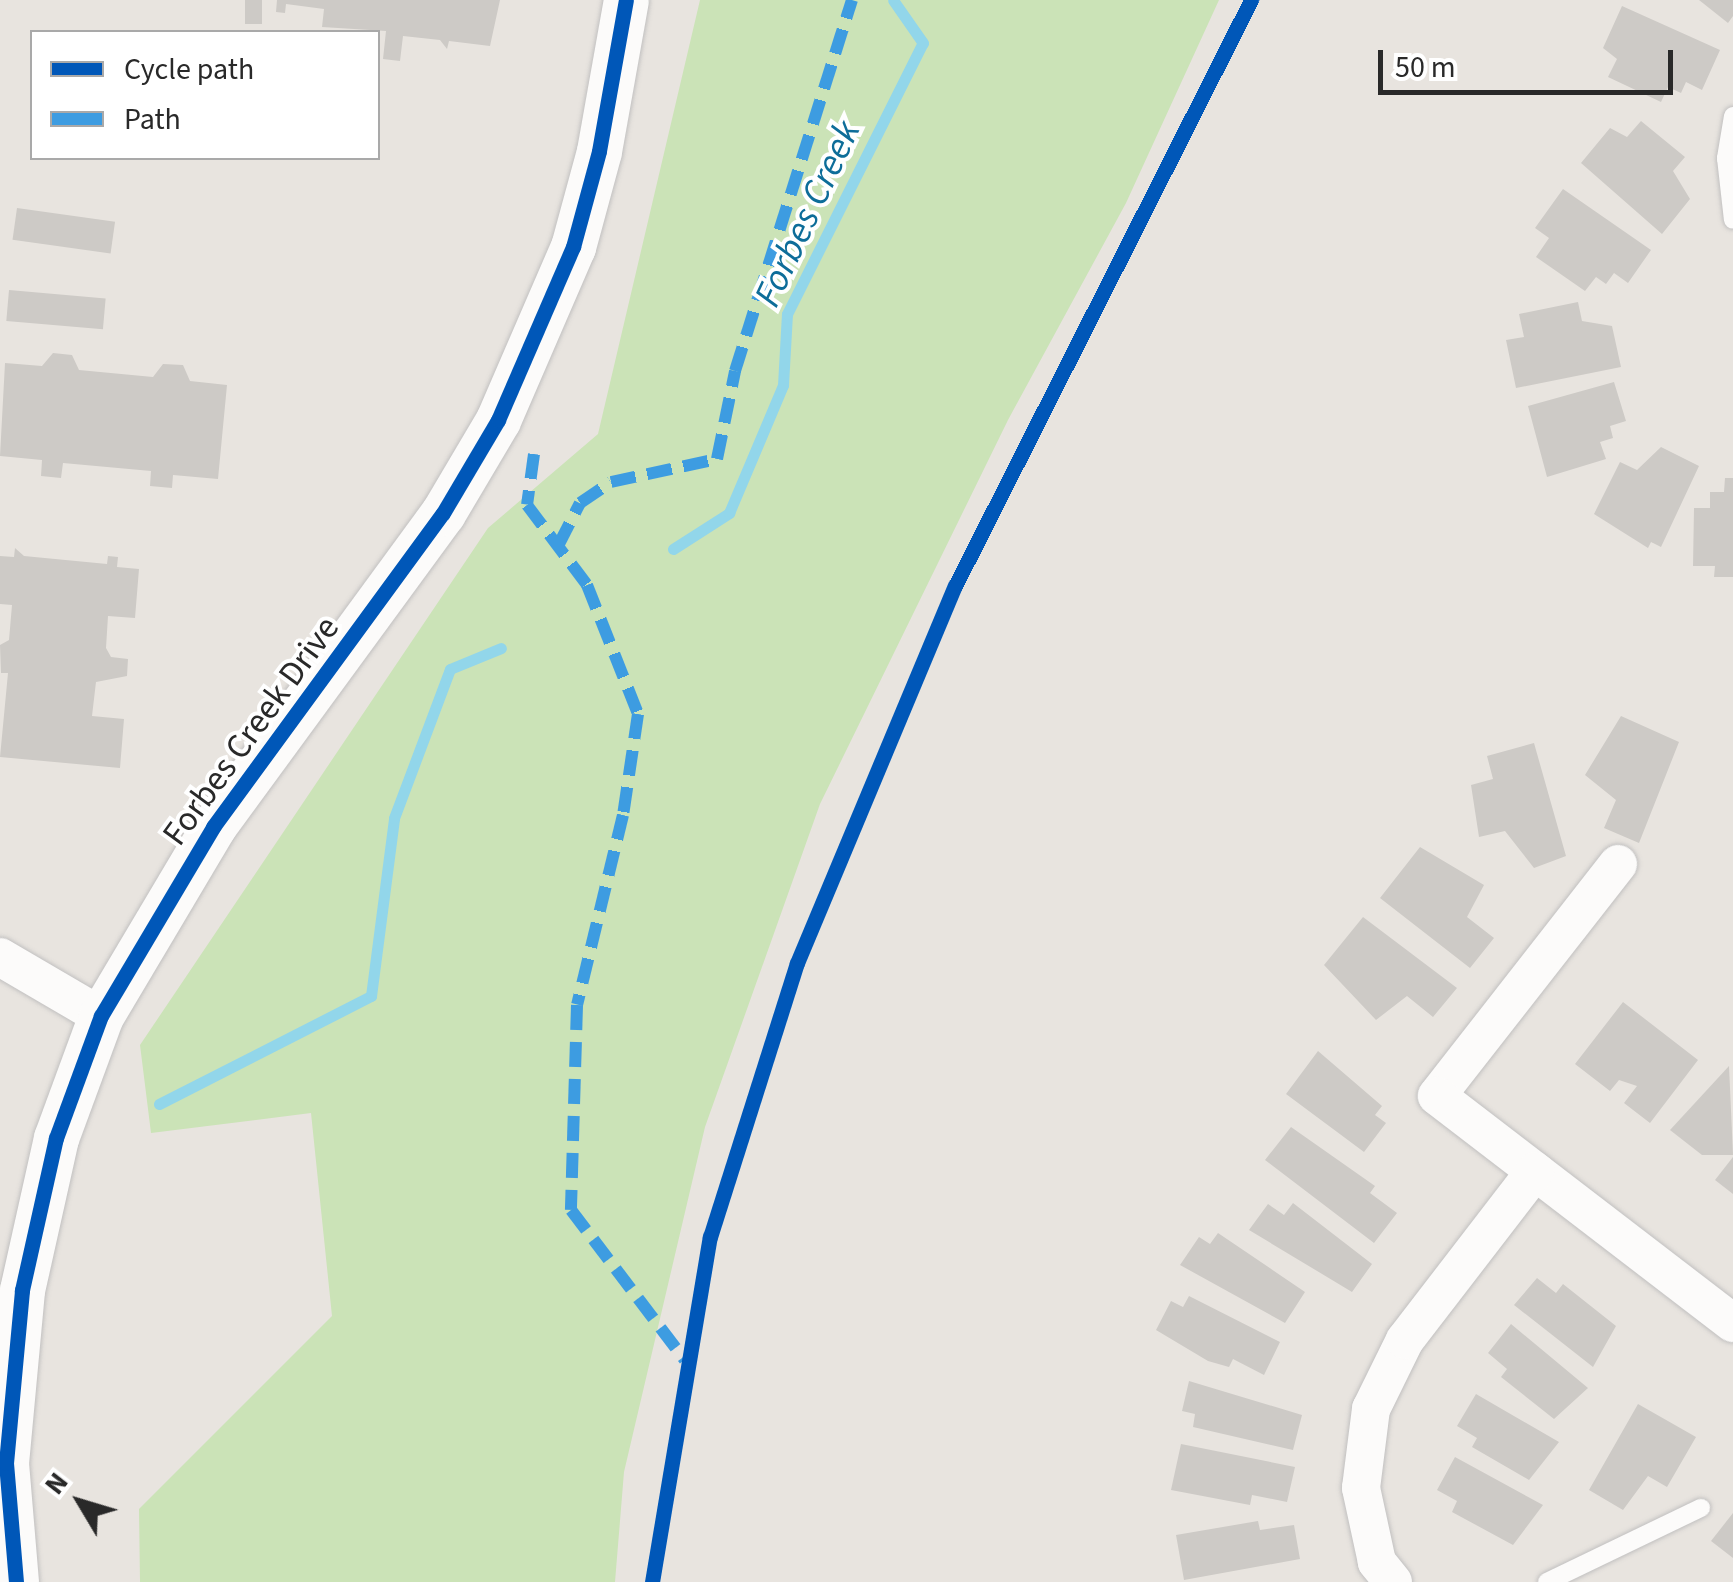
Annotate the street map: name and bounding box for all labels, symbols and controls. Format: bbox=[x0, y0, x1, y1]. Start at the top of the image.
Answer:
legend bbox=[30, 30, 380, 160]
scale bar bbox=[1383, 30, 1678, 92]
text: 50 m bbox=[1395, 46, 1456, 89]
text: Cycle path bbox=[124, 48, 254, 91]
text: Path bbox=[124, 98, 181, 141]
water label: Forbes Creek bbox=[745, 114, 871, 314]
street label: Forbes Creek Drive bbox=[154, 608, 348, 854]
north arrow bbox=[30, 1452, 130, 1552]
text: N bbox=[35, 1464, 78, 1503]

